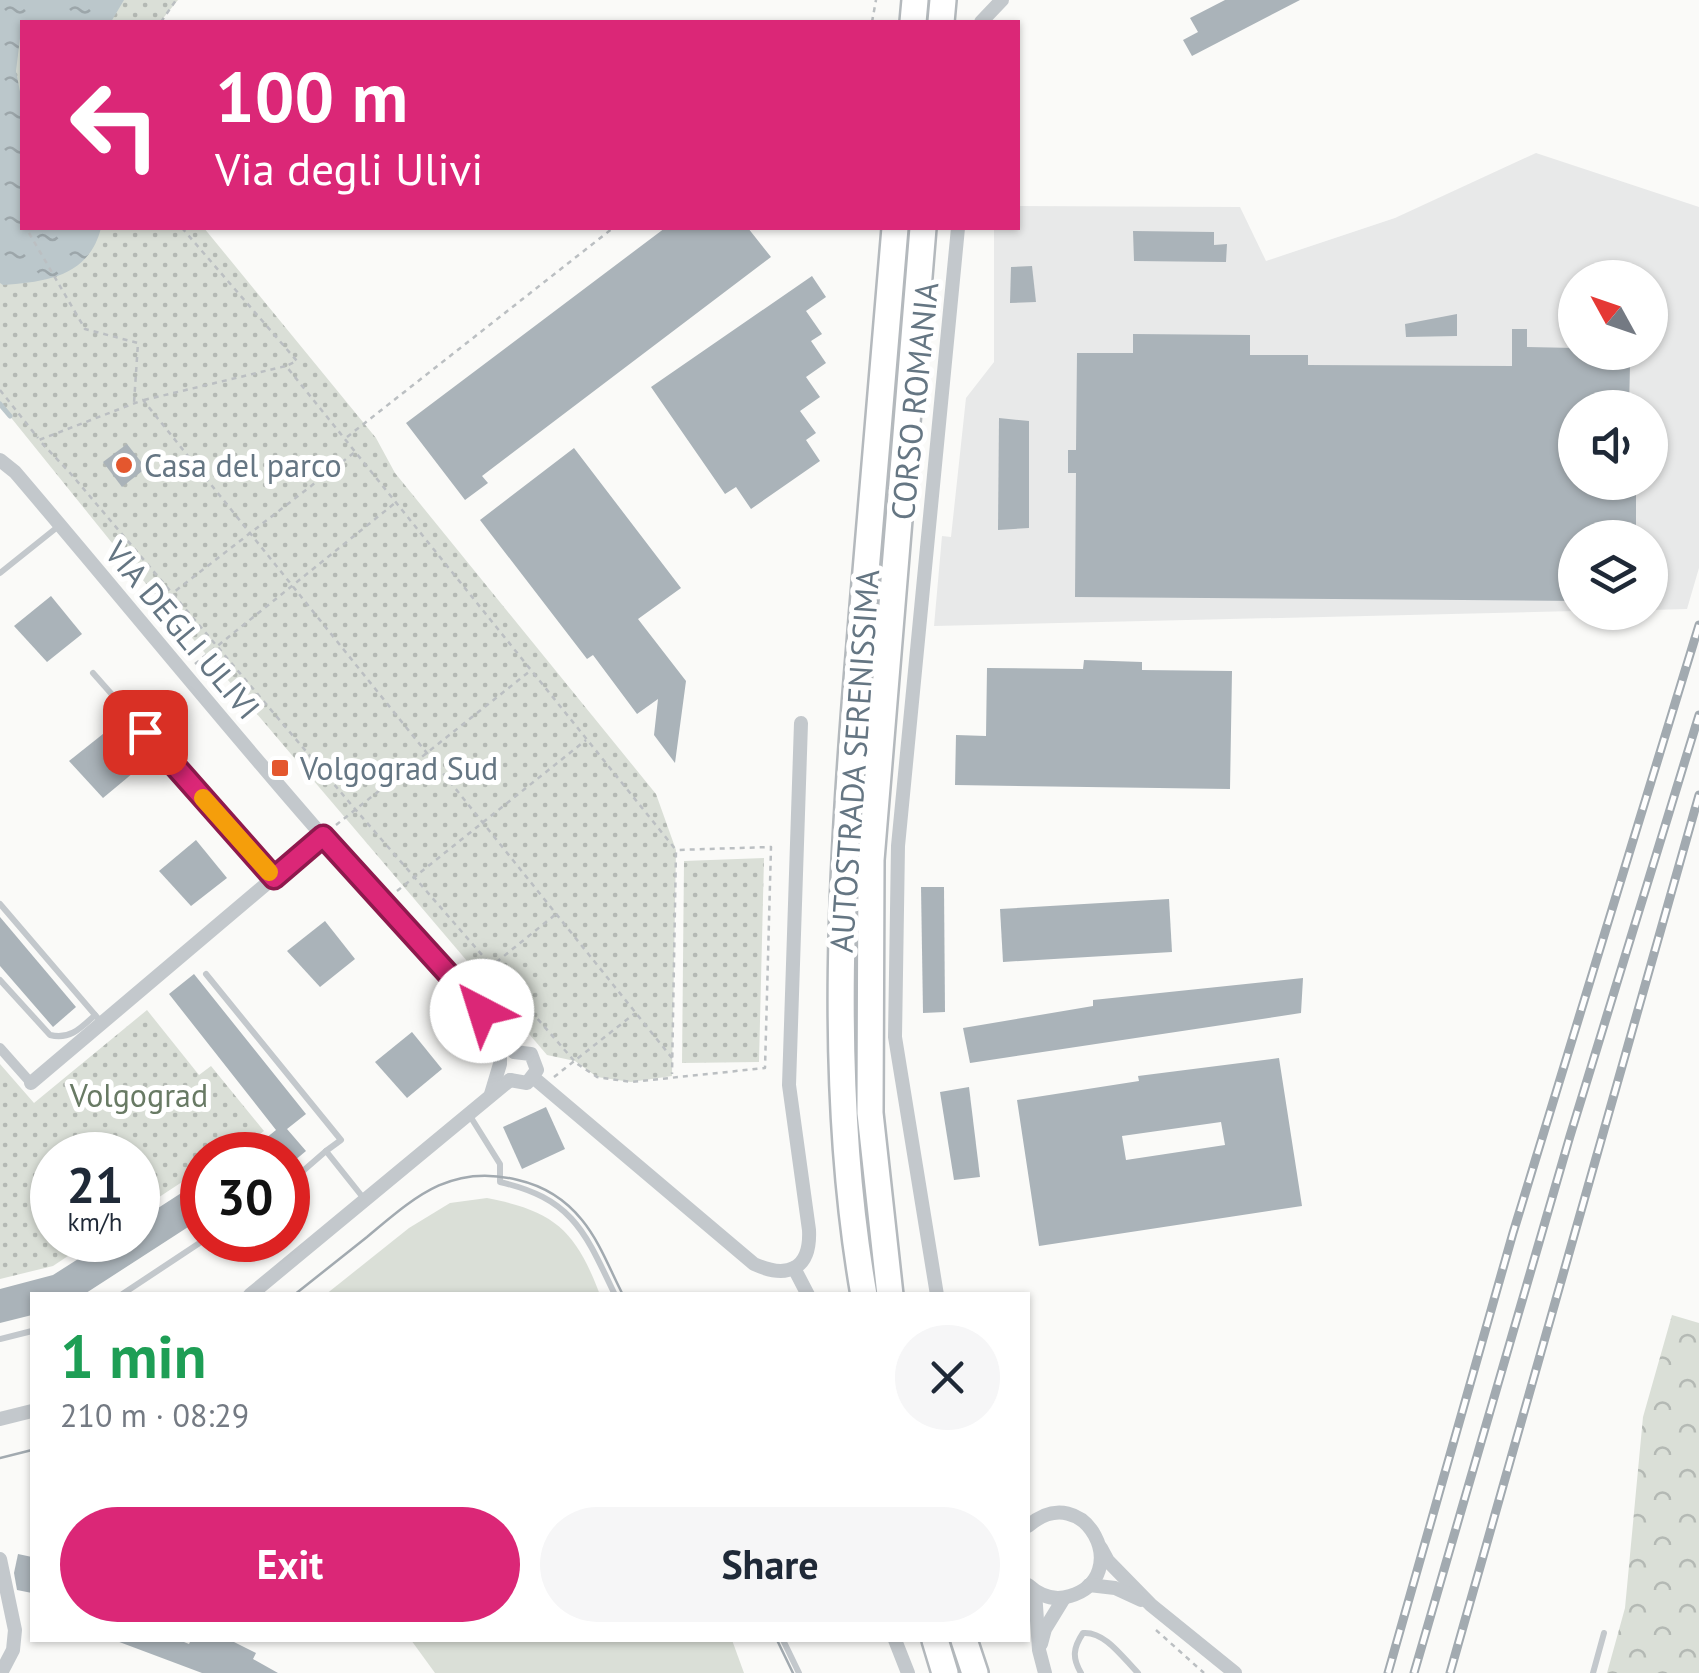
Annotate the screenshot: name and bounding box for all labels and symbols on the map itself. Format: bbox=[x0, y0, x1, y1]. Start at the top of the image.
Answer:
north arrow bbox=[1558, 260, 1668, 370]
street label: CORSO ROMANIA bbox=[881, 280, 947, 522]
place label: Casa del parco bbox=[144, 444, 342, 486]
marker: Casa del parco bbox=[113, 454, 135, 476]
street label: VIA DEGLI ULIVI bbox=[96, 532, 270, 728]
street label: AUTOSTRADA SERENISSIMA bbox=[820, 568, 888, 954]
pin bbox=[103, 690, 188, 775]
place label: Volgograd Sud bbox=[299, 747, 498, 789]
marker: Volgograd Sud bbox=[269, 757, 291, 779]
position arrow bbox=[430, 959, 534, 1063]
park label: Volgograd bbox=[69, 1074, 208, 1116]
speed limit sign: 30 bbox=[180, 1132, 310, 1262]

